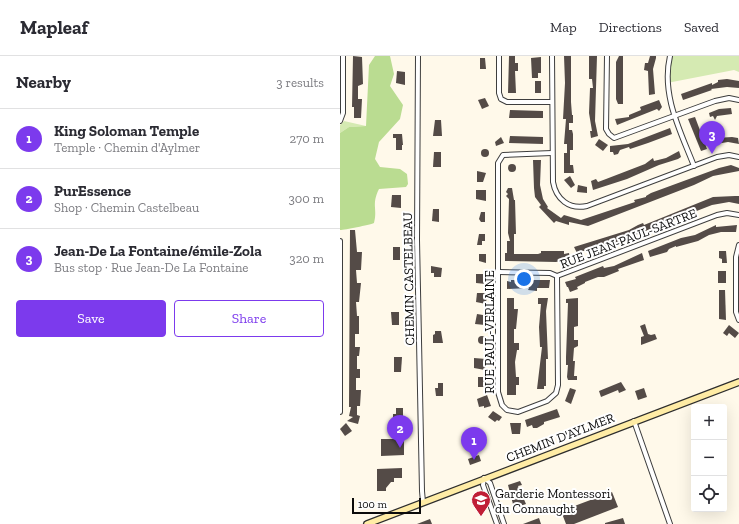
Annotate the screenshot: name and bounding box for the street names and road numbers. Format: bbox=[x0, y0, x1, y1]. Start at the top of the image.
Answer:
street label: RUE JEAN-PAUL-SARTRE bbox=[558, 205, 699, 272]
street label: CHEMIN CASTELBEAU bbox=[400, 212, 417, 346]
street label: RUE PAUL-VERLAINE bbox=[482, 270, 497, 394]
street label: CHEMIN D'AYLMER bbox=[504, 410, 616, 465]

